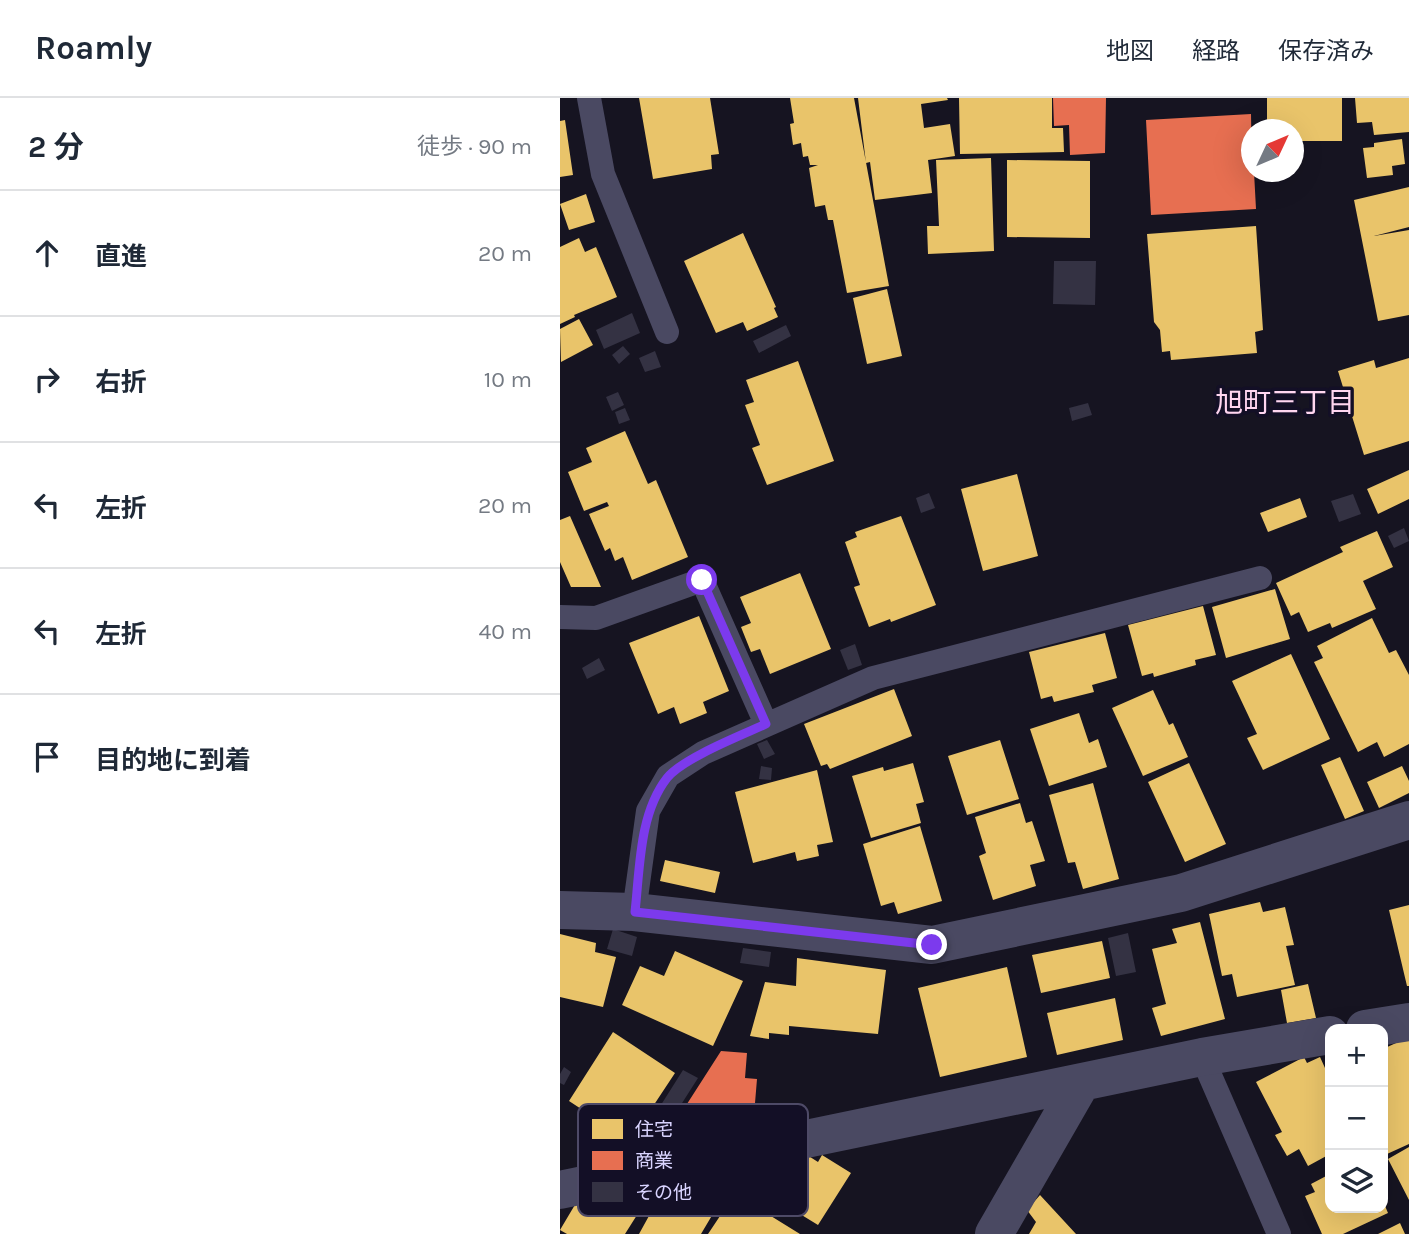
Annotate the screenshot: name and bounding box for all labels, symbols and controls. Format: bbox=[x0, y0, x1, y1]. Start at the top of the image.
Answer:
text: Roamly bbox=[35, 29, 152, 67]
text: 地図 bbox=[1106, 37, 1154, 65]
text: 経路 bbox=[1192, 37, 1240, 65]
text: 保存済み bbox=[1278, 37, 1374, 65]
north arrow bbox=[1241, 119, 1304, 182]
text: 2 分 bbox=[28, 129, 84, 165]
text: 徒歩 · 90 m bbox=[417, 133, 532, 160]
icon: ahead bbox=[28, 234, 66, 272]
text: 20 m bbox=[478, 240, 532, 267]
text: 直進 bbox=[95, 241, 147, 272]
icon: right bbox=[28, 360, 66, 398]
text: 10 m bbox=[484, 366, 532, 393]
text: 右折 bbox=[95, 367, 147, 398]
district label: 旭町三丁目 bbox=[1215, 386, 1355, 419]
icon: left bbox=[28, 486, 66, 524]
text: 20 m bbox=[478, 492, 532, 519]
text: 左折 bbox=[95, 493, 147, 524]
route start bbox=[686, 564, 717, 595]
icon: left bbox=[28, 612, 66, 650]
text: 40 m bbox=[479, 618, 532, 645]
text: 左折 bbox=[95, 619, 147, 650]
icon: arrive bbox=[28, 738, 66, 776]
text: 目的地に到着 bbox=[95, 745, 251, 776]
route end bbox=[916, 929, 947, 960]
map controls bbox=[1325, 1024, 1388, 1213]
button: + bbox=[1325, 1024, 1388, 1087]
button: − bbox=[1325, 1087, 1388, 1150]
legend bbox=[578, 1104, 808, 1216]
text: 住宅 bbox=[635, 1119, 673, 1141]
text: 商業 bbox=[635, 1150, 673, 1172]
button: layers bbox=[1325, 1150, 1388, 1213]
text: その他 bbox=[635, 1182, 692, 1204]

